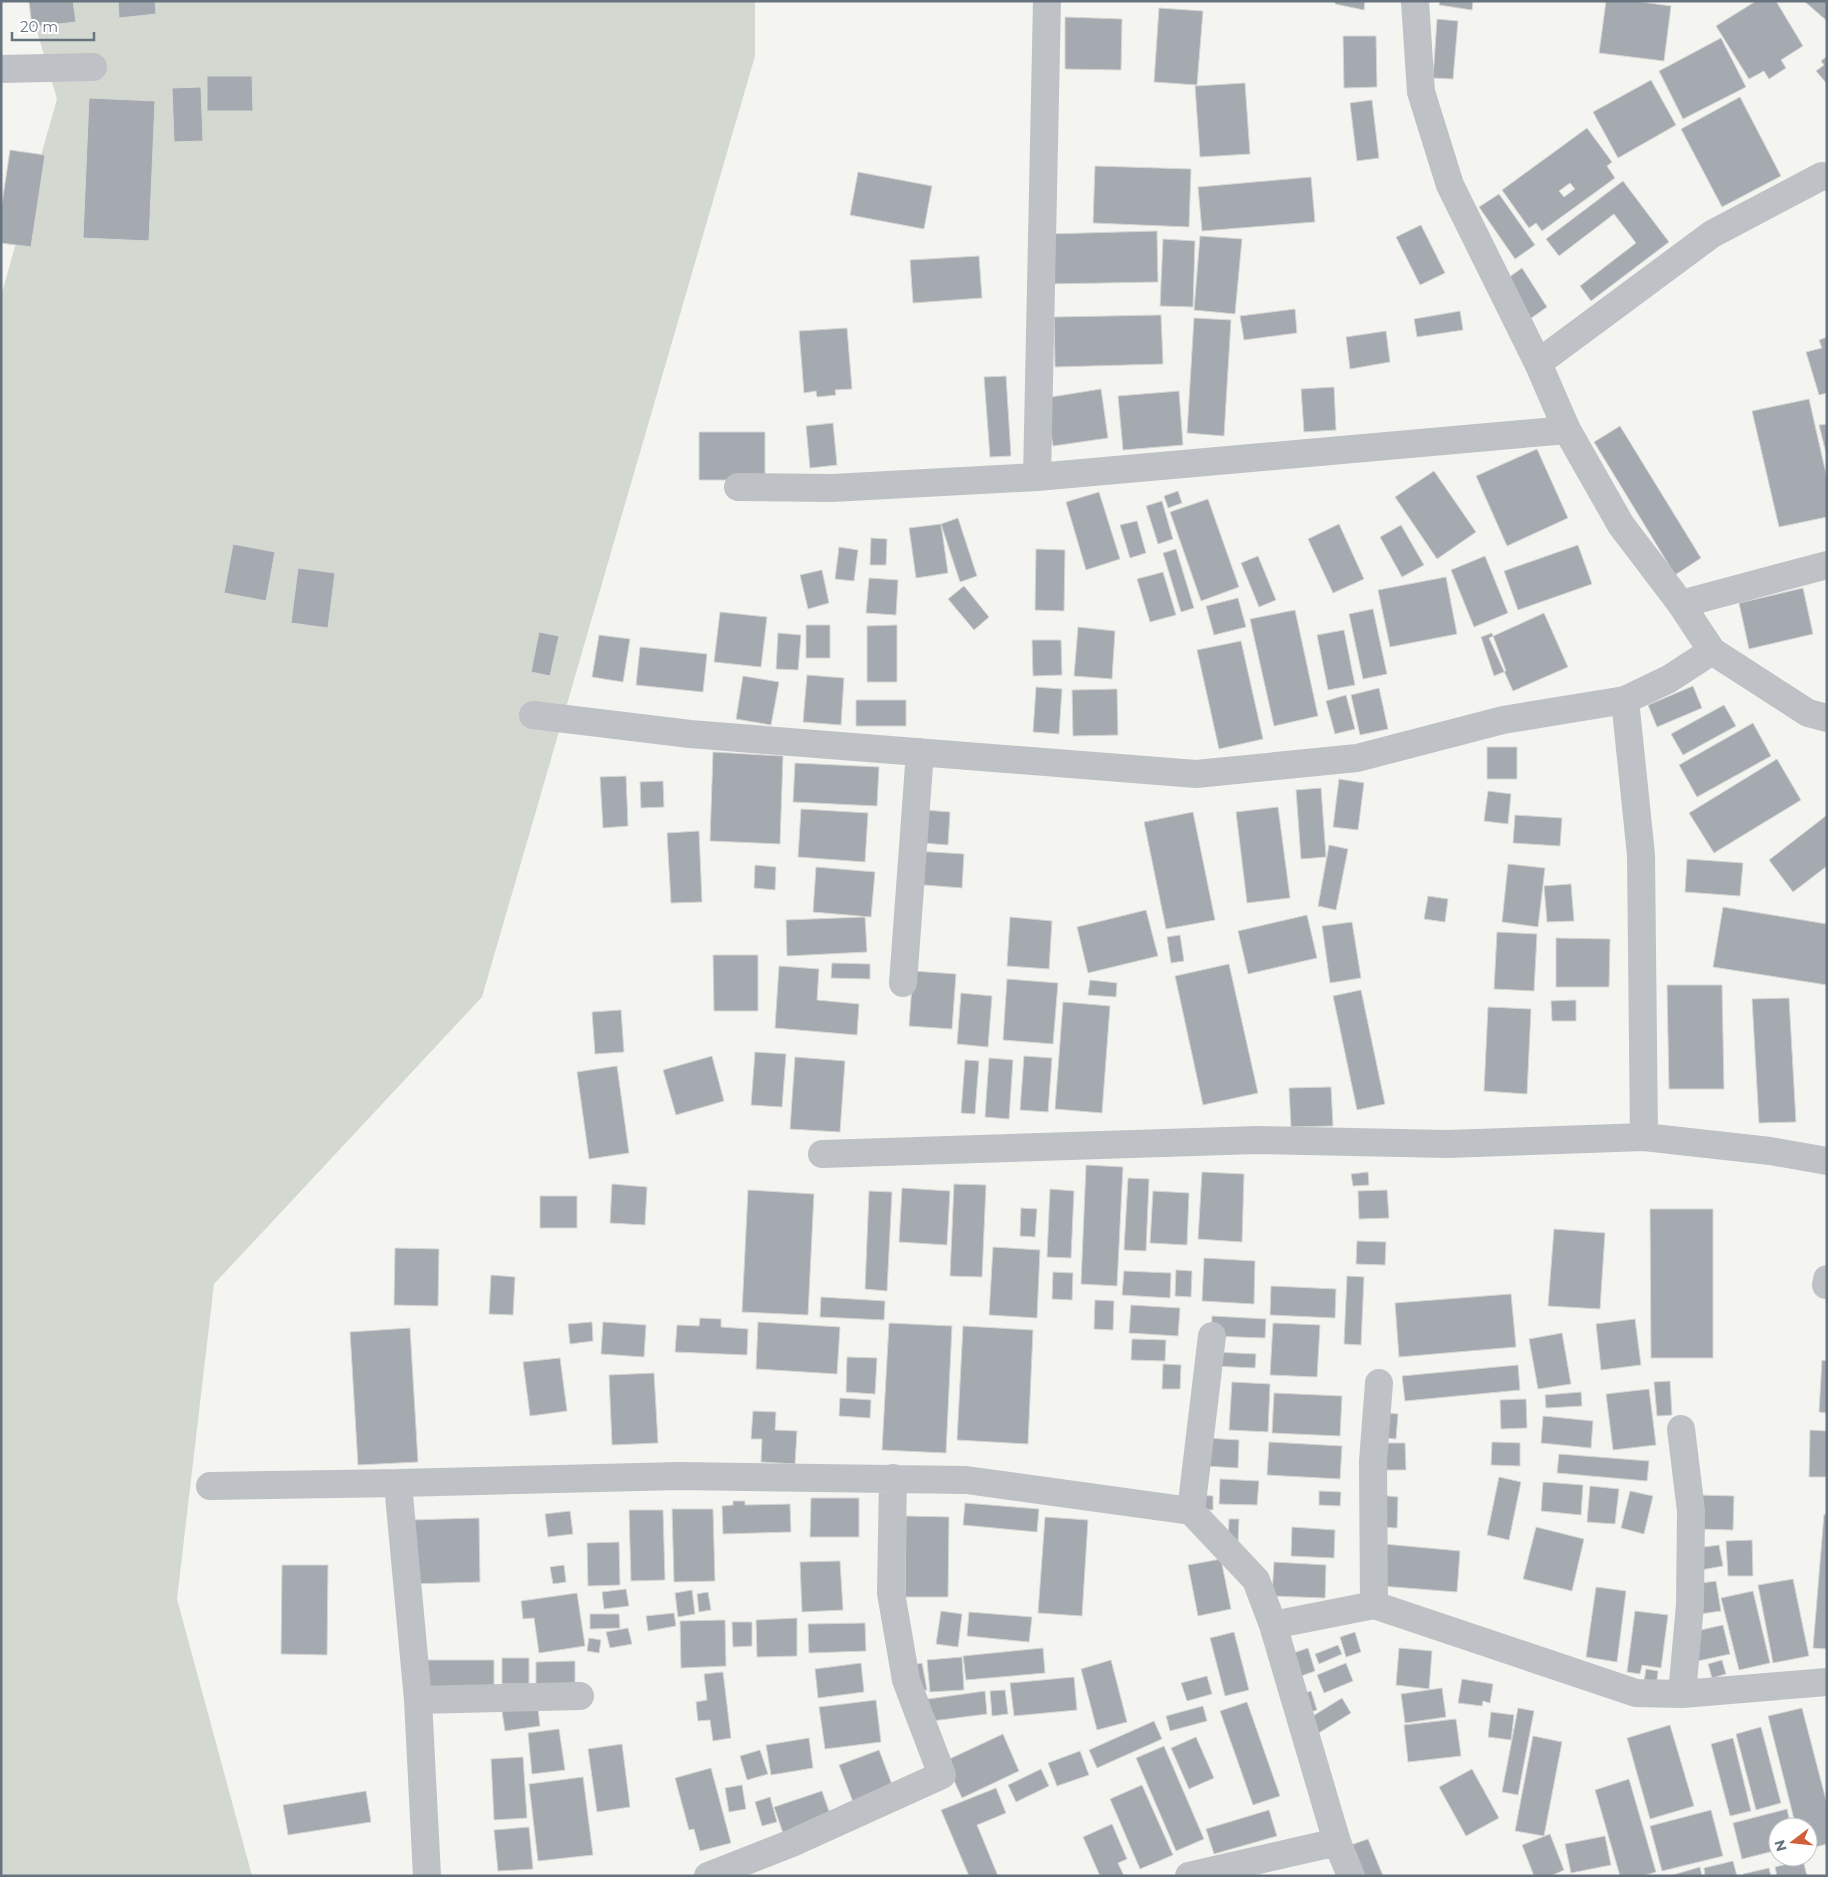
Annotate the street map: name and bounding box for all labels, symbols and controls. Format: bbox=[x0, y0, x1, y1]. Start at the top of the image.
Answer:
scale bar bbox=[12, 10, 95, 42]
text: 20 m bbox=[20, 17, 58, 36]
north arrow bbox=[1768, 1817, 1818, 1867]
text: N bbox=[1770, 1838, 1791, 1854]

